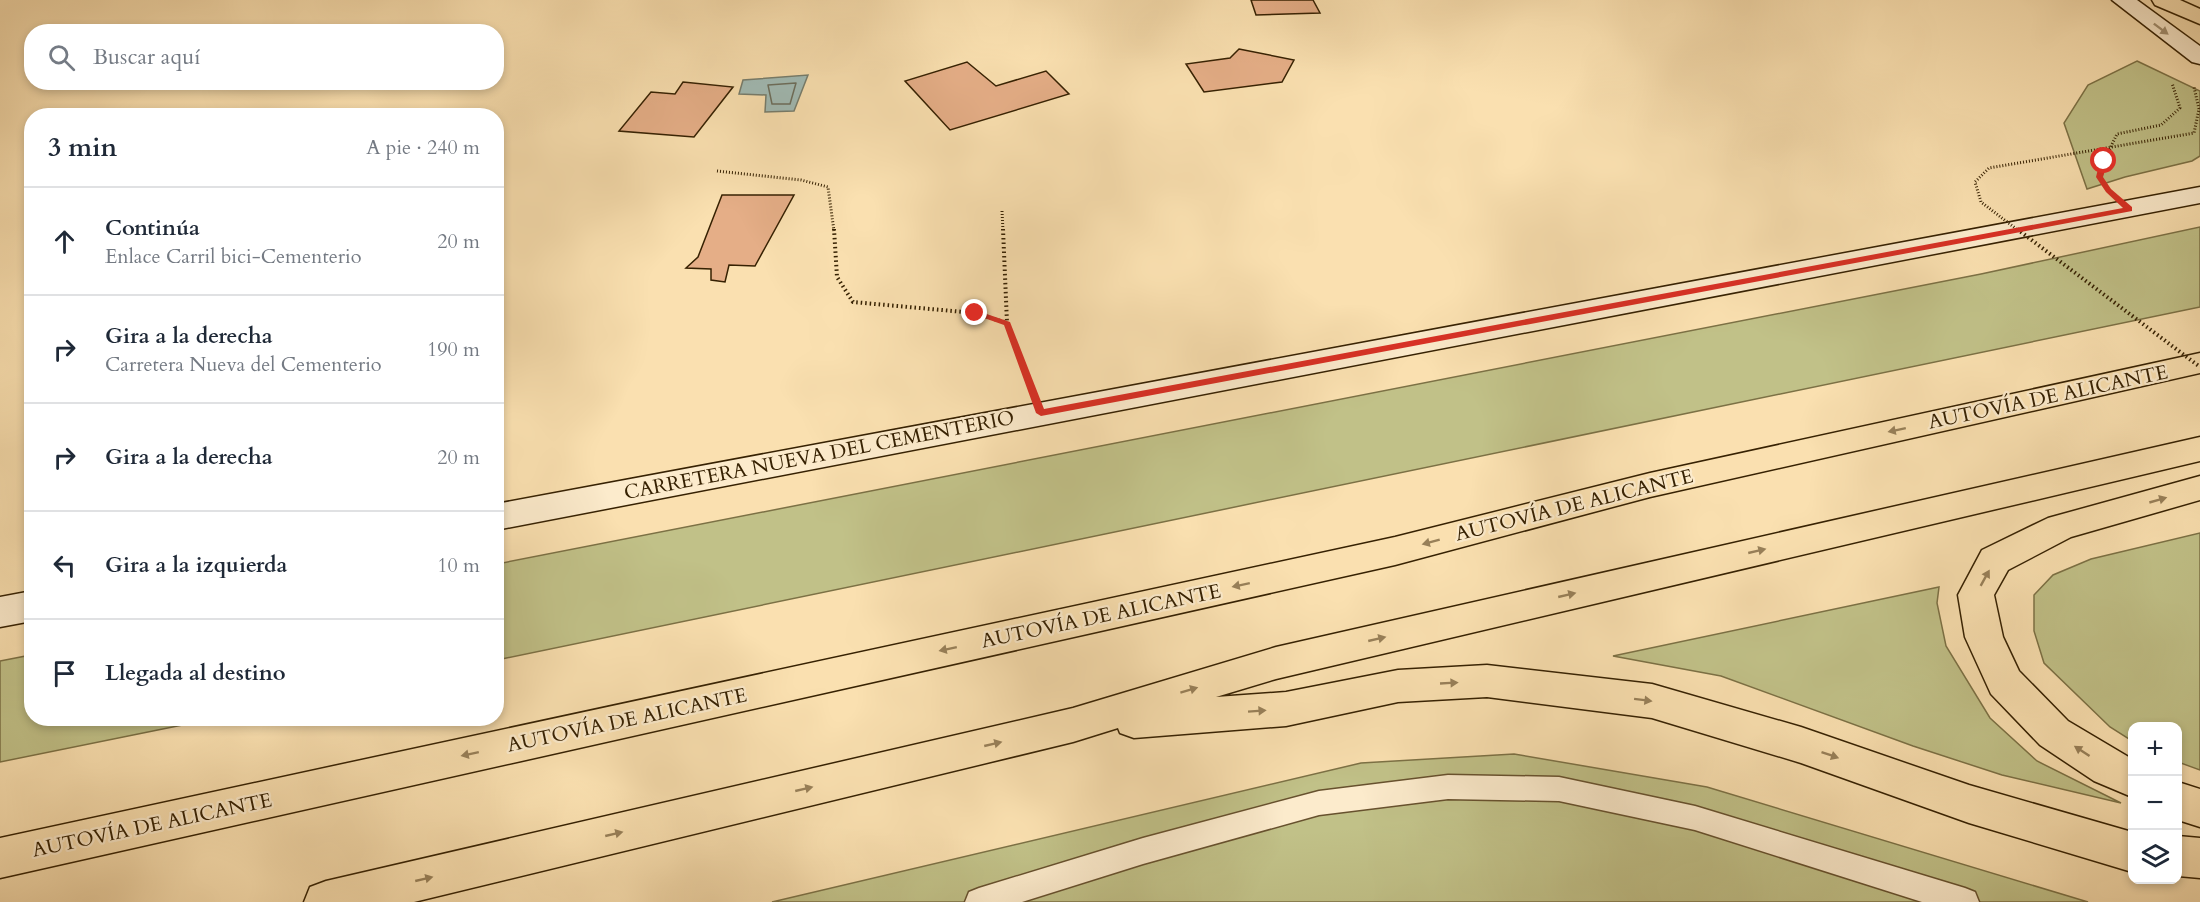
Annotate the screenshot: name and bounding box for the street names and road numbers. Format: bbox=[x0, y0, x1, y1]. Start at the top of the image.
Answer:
street label: AUTOVÍA DE ALICANTE bbox=[1926, 358, 2170, 436]
street label: CARRETERA NUEVA DEL CEMENTERIO bbox=[622, 404, 1016, 506]
street label: AUTOVÍA DE ALICANTE bbox=[1452, 462, 1696, 548]
street label: AUTOVÍA DE ALICANTE bbox=[979, 577, 1223, 655]
street label: AUTOVÍA DE ALICANTE bbox=[505, 681, 749, 759]
street label: AUTOVÍA DE ALICANTE bbox=[30, 786, 274, 864]

